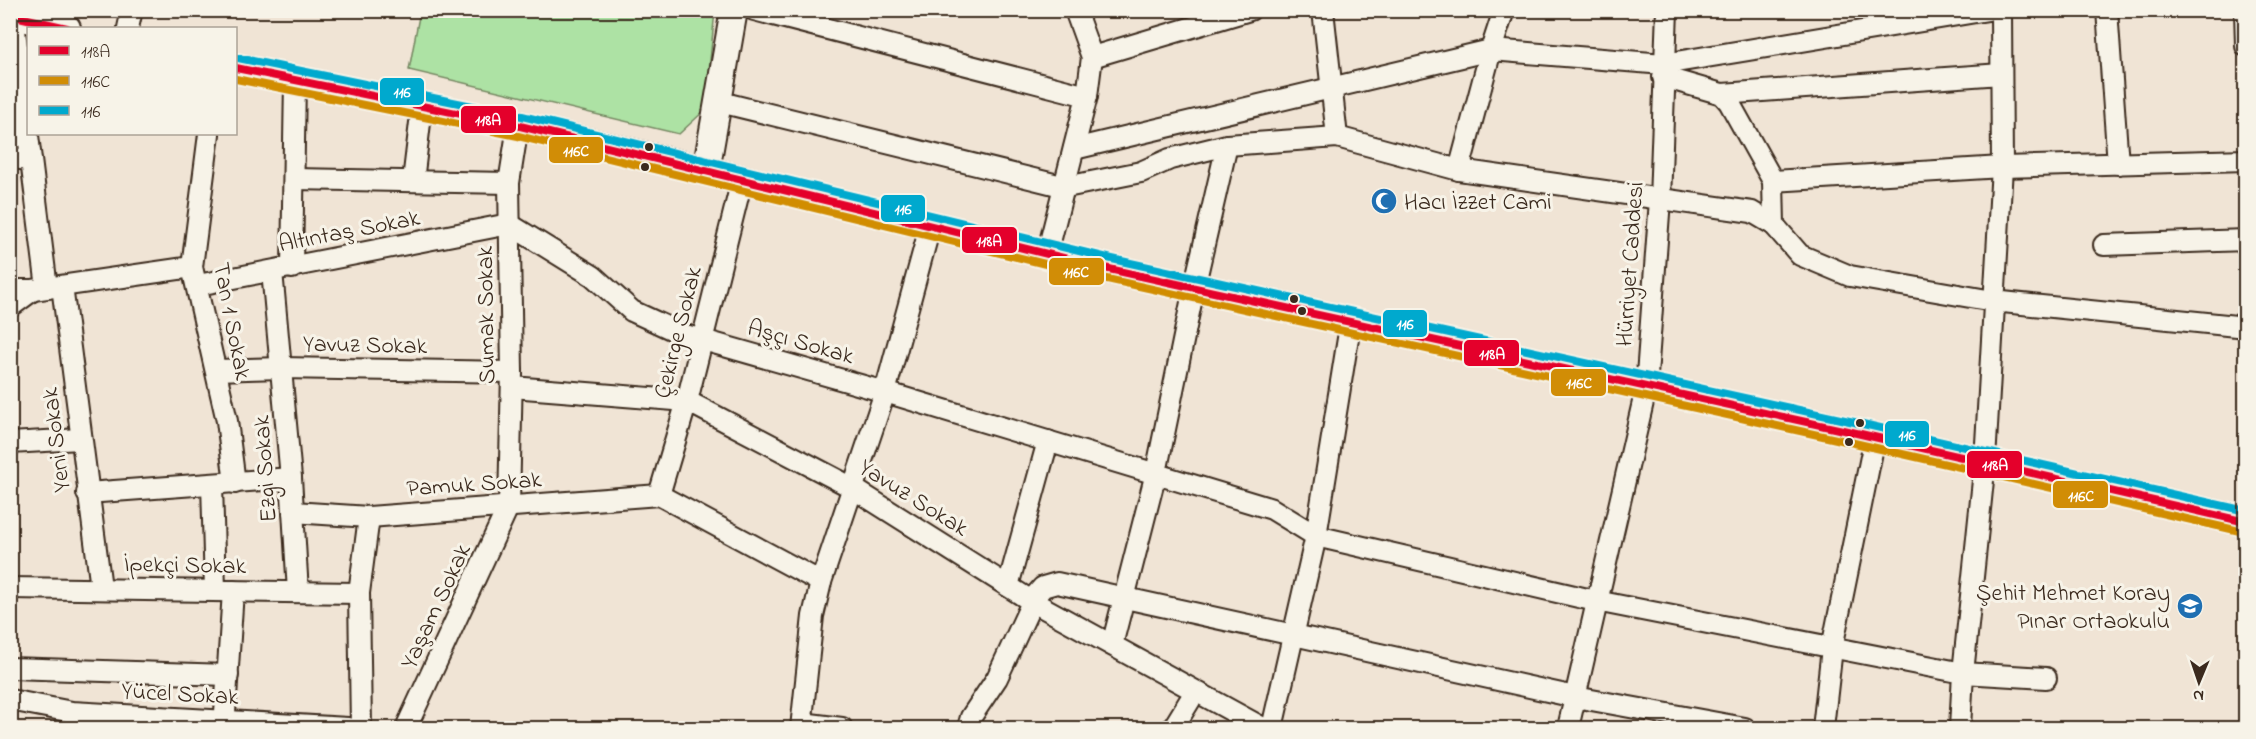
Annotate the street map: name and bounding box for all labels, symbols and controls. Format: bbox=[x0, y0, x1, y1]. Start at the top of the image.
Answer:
legend bbox=[27, 27, 237, 135]
text: 118A bbox=[81, 40, 110, 66]
text: 116C bbox=[81, 70, 110, 96]
line badge: 116 bbox=[379, 77, 425, 106]
text: 116 bbox=[393, 81, 412, 105]
text: 116 bbox=[81, 100, 100, 126]
line badge: 118A bbox=[460, 105, 517, 134]
text: 118A bbox=[475, 109, 501, 133]
line badge: 116C bbox=[548, 136, 604, 164]
text: 116C bbox=[563, 140, 589, 164]
unlabelled marker bbox=[643, 141, 655, 153]
unlabelled marker bbox=[639, 161, 651, 173]
street label: Hürriyet Caddesi bbox=[1608, 180, 1656, 348]
mosque icon: Hacı İzzet Cami bbox=[1369, 186, 1399, 216]
place label: Hacı İzzet Cami bbox=[1404, 186, 1552, 221]
line badge: 116 bbox=[880, 194, 926, 223]
text: 116 bbox=[894, 198, 913, 222]
street label: Altıntaş Sokak bbox=[276, 202, 424, 263]
line badge: 118A bbox=[961, 226, 1018, 254]
text: 118A bbox=[976, 230, 1002, 254]
street label: Sumak Sokak bbox=[469, 245, 506, 384]
line badge: 116C bbox=[1048, 257, 1105, 286]
street label: Tan 1 Sokak bbox=[202, 260, 259, 384]
text: 116C bbox=[1063, 261, 1089, 285]
street label: Çekirge Sokak bbox=[646, 262, 713, 402]
unlabelled marker bbox=[1288, 293, 1300, 305]
unlabelled marker bbox=[1296, 305, 1308, 317]
line badge: 116 bbox=[1382, 309, 1428, 338]
street label: Aşçı Sokak bbox=[743, 312, 858, 375]
text: 116 bbox=[1396, 313, 1415, 337]
street label: Yavuz Sokak bbox=[303, 328, 428, 365]
line badge: 118A bbox=[1463, 339, 1520, 367]
text: 118A bbox=[1479, 343, 1505, 367]
line badge: 116C bbox=[1550, 368, 1607, 397]
text: 116C bbox=[1566, 372, 1592, 396]
street label: Yeni Sokak bbox=[34, 385, 81, 494]
street label: Ezgi Sokak bbox=[245, 414, 288, 523]
unlabelled marker bbox=[1854, 417, 1866, 429]
line badge: 116 bbox=[1884, 420, 1930, 448]
text: 116 bbox=[1898, 424, 1917, 448]
unlabelled marker bbox=[1843, 436, 1855, 448]
line badge: 118A bbox=[1966, 450, 2023, 479]
street label: Yavuz Sokak bbox=[851, 451, 975, 547]
text: 118A bbox=[1982, 454, 2008, 478]
street label: Pamuk Sokak bbox=[405, 463, 543, 508]
line badge: 116C bbox=[2052, 480, 2109, 509]
text: 116C bbox=[2068, 485, 2094, 509]
street label: Yaşam Sokak bbox=[393, 538, 482, 676]
street label: İpekçi Sokak bbox=[124, 548, 247, 585]
place label: Şehit Mehmet Koray Pınar Ortaokulu bbox=[1976, 577, 2170, 640]
school or university icon: Şehit Mehmet Koray Pınar Ortaokulu bbox=[2175, 591, 2205, 621]
north arrow bbox=[2169, 652, 2229, 712]
street label: Yücel Sokak bbox=[120, 675, 240, 716]
text: N bbox=[2193, 683, 2204, 707]

